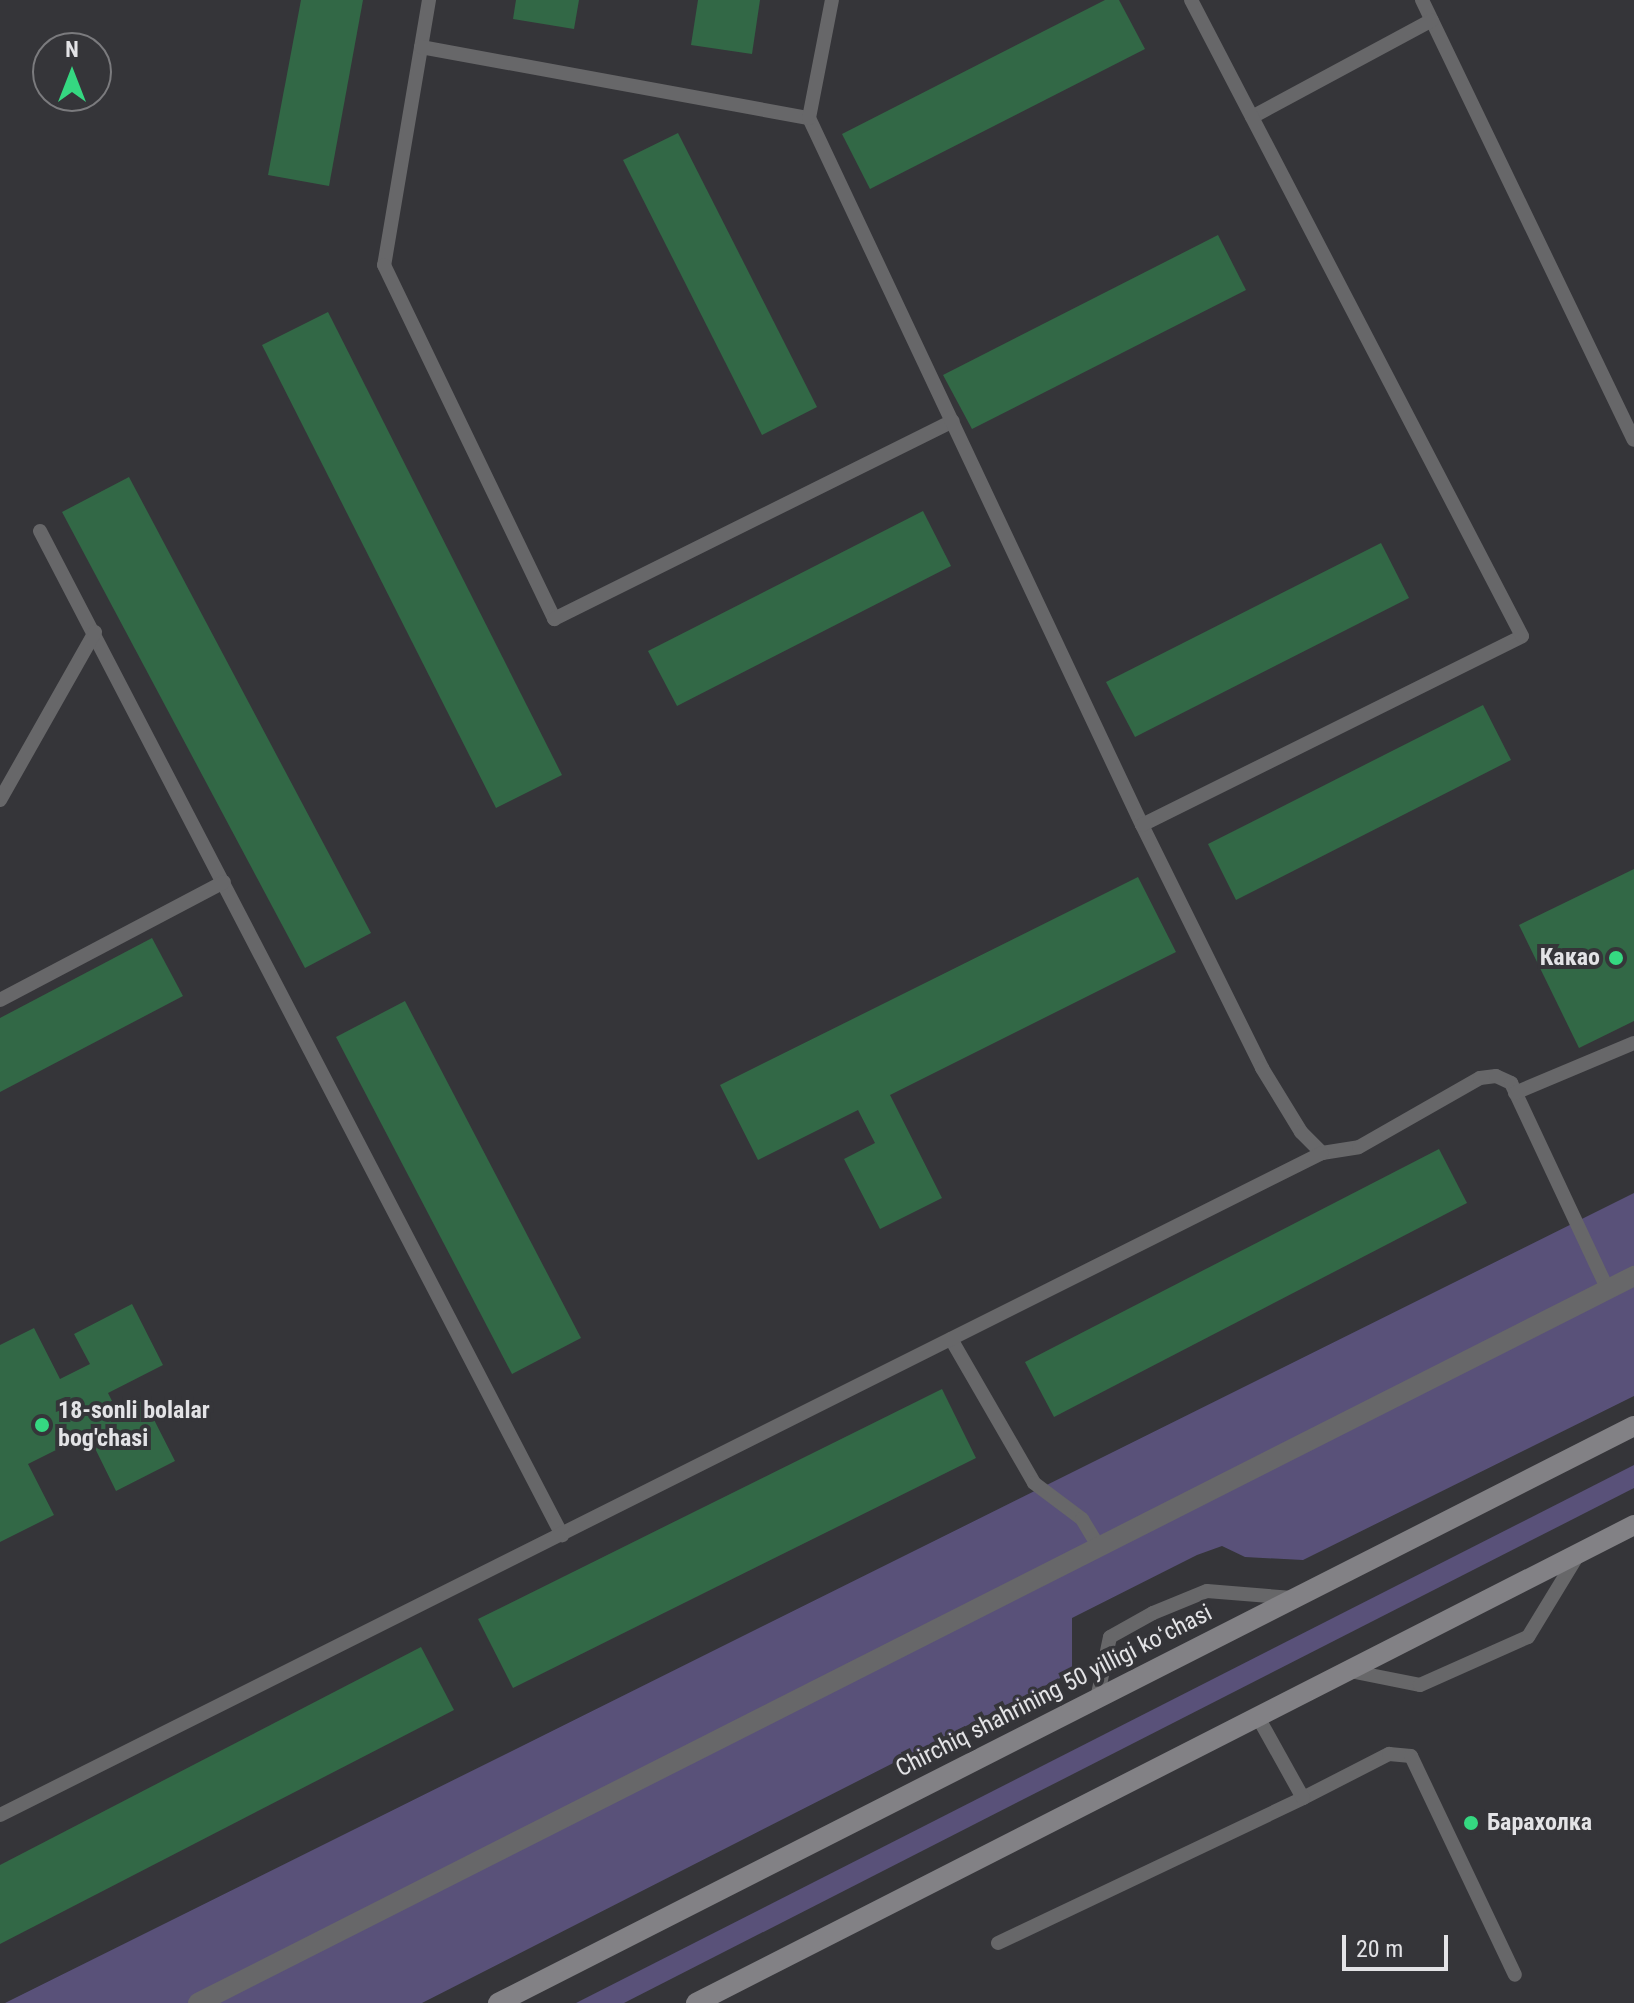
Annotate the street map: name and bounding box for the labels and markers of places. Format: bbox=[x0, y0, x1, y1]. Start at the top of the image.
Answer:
place label: Какао bbox=[1540, 944, 1600, 972]
marker: Какао bbox=[1607, 949, 1625, 967]
place label: 18-sonli bolalar bog'chasi bbox=[58, 1397, 210, 1453]
marker: 18-sonli bolalar bog'chasi bbox=[33, 1416, 51, 1434]
place label: Барахолка bbox=[1487, 1809, 1592, 1837]
marker: Барахолка bbox=[1462, 1814, 1480, 1832]

